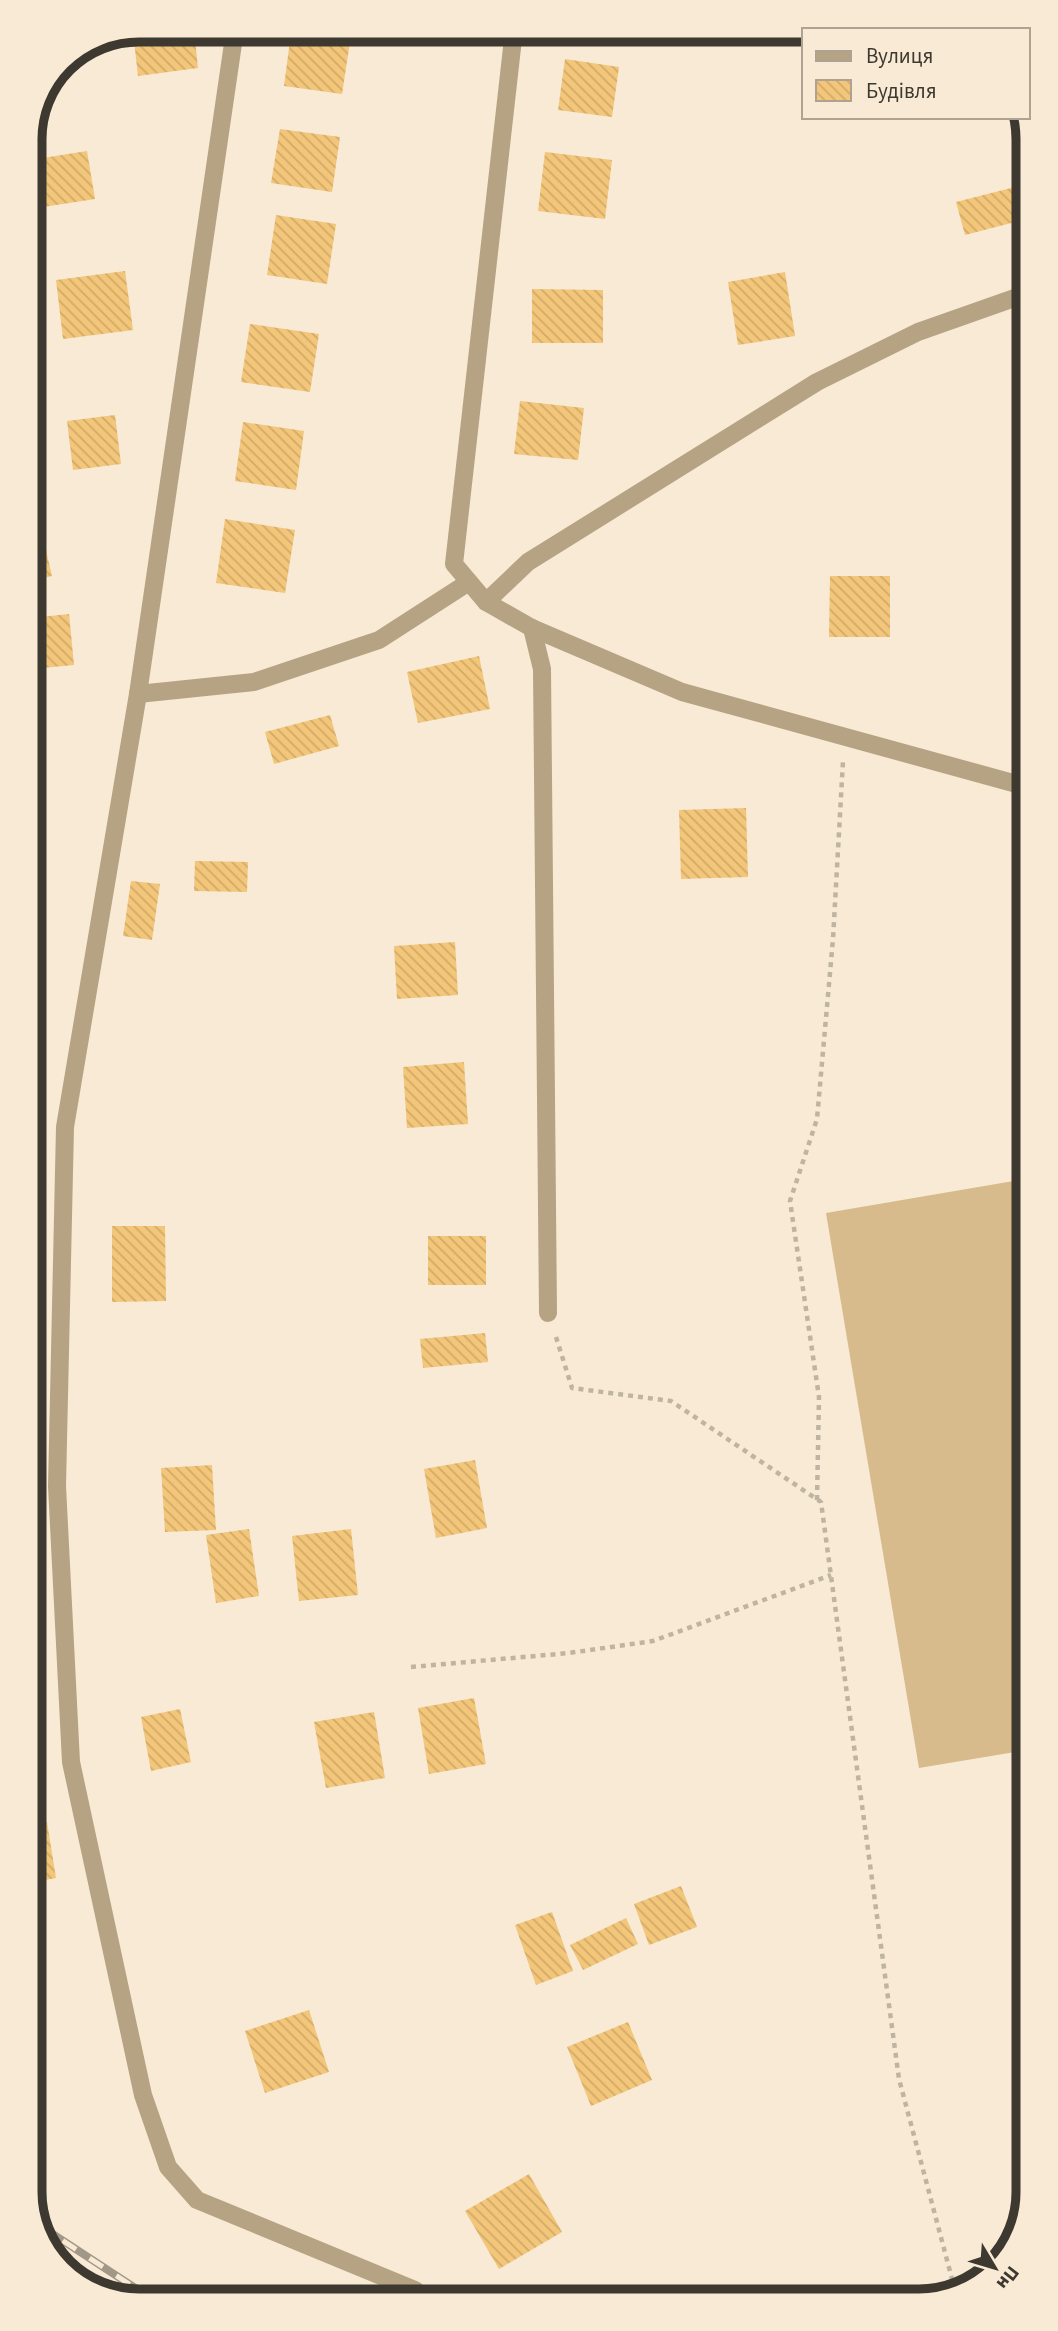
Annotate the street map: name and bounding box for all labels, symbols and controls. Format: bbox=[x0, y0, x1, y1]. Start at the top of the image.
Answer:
legend bbox=[802, 28, 1030, 119]
text: Вулиця bbox=[866, 41, 933, 71]
text: Будівля bbox=[866, 76, 937, 106]
north arrow bbox=[960, 2233, 1030, 2303]
text: Пн bbox=[989, 2260, 1025, 2295]

